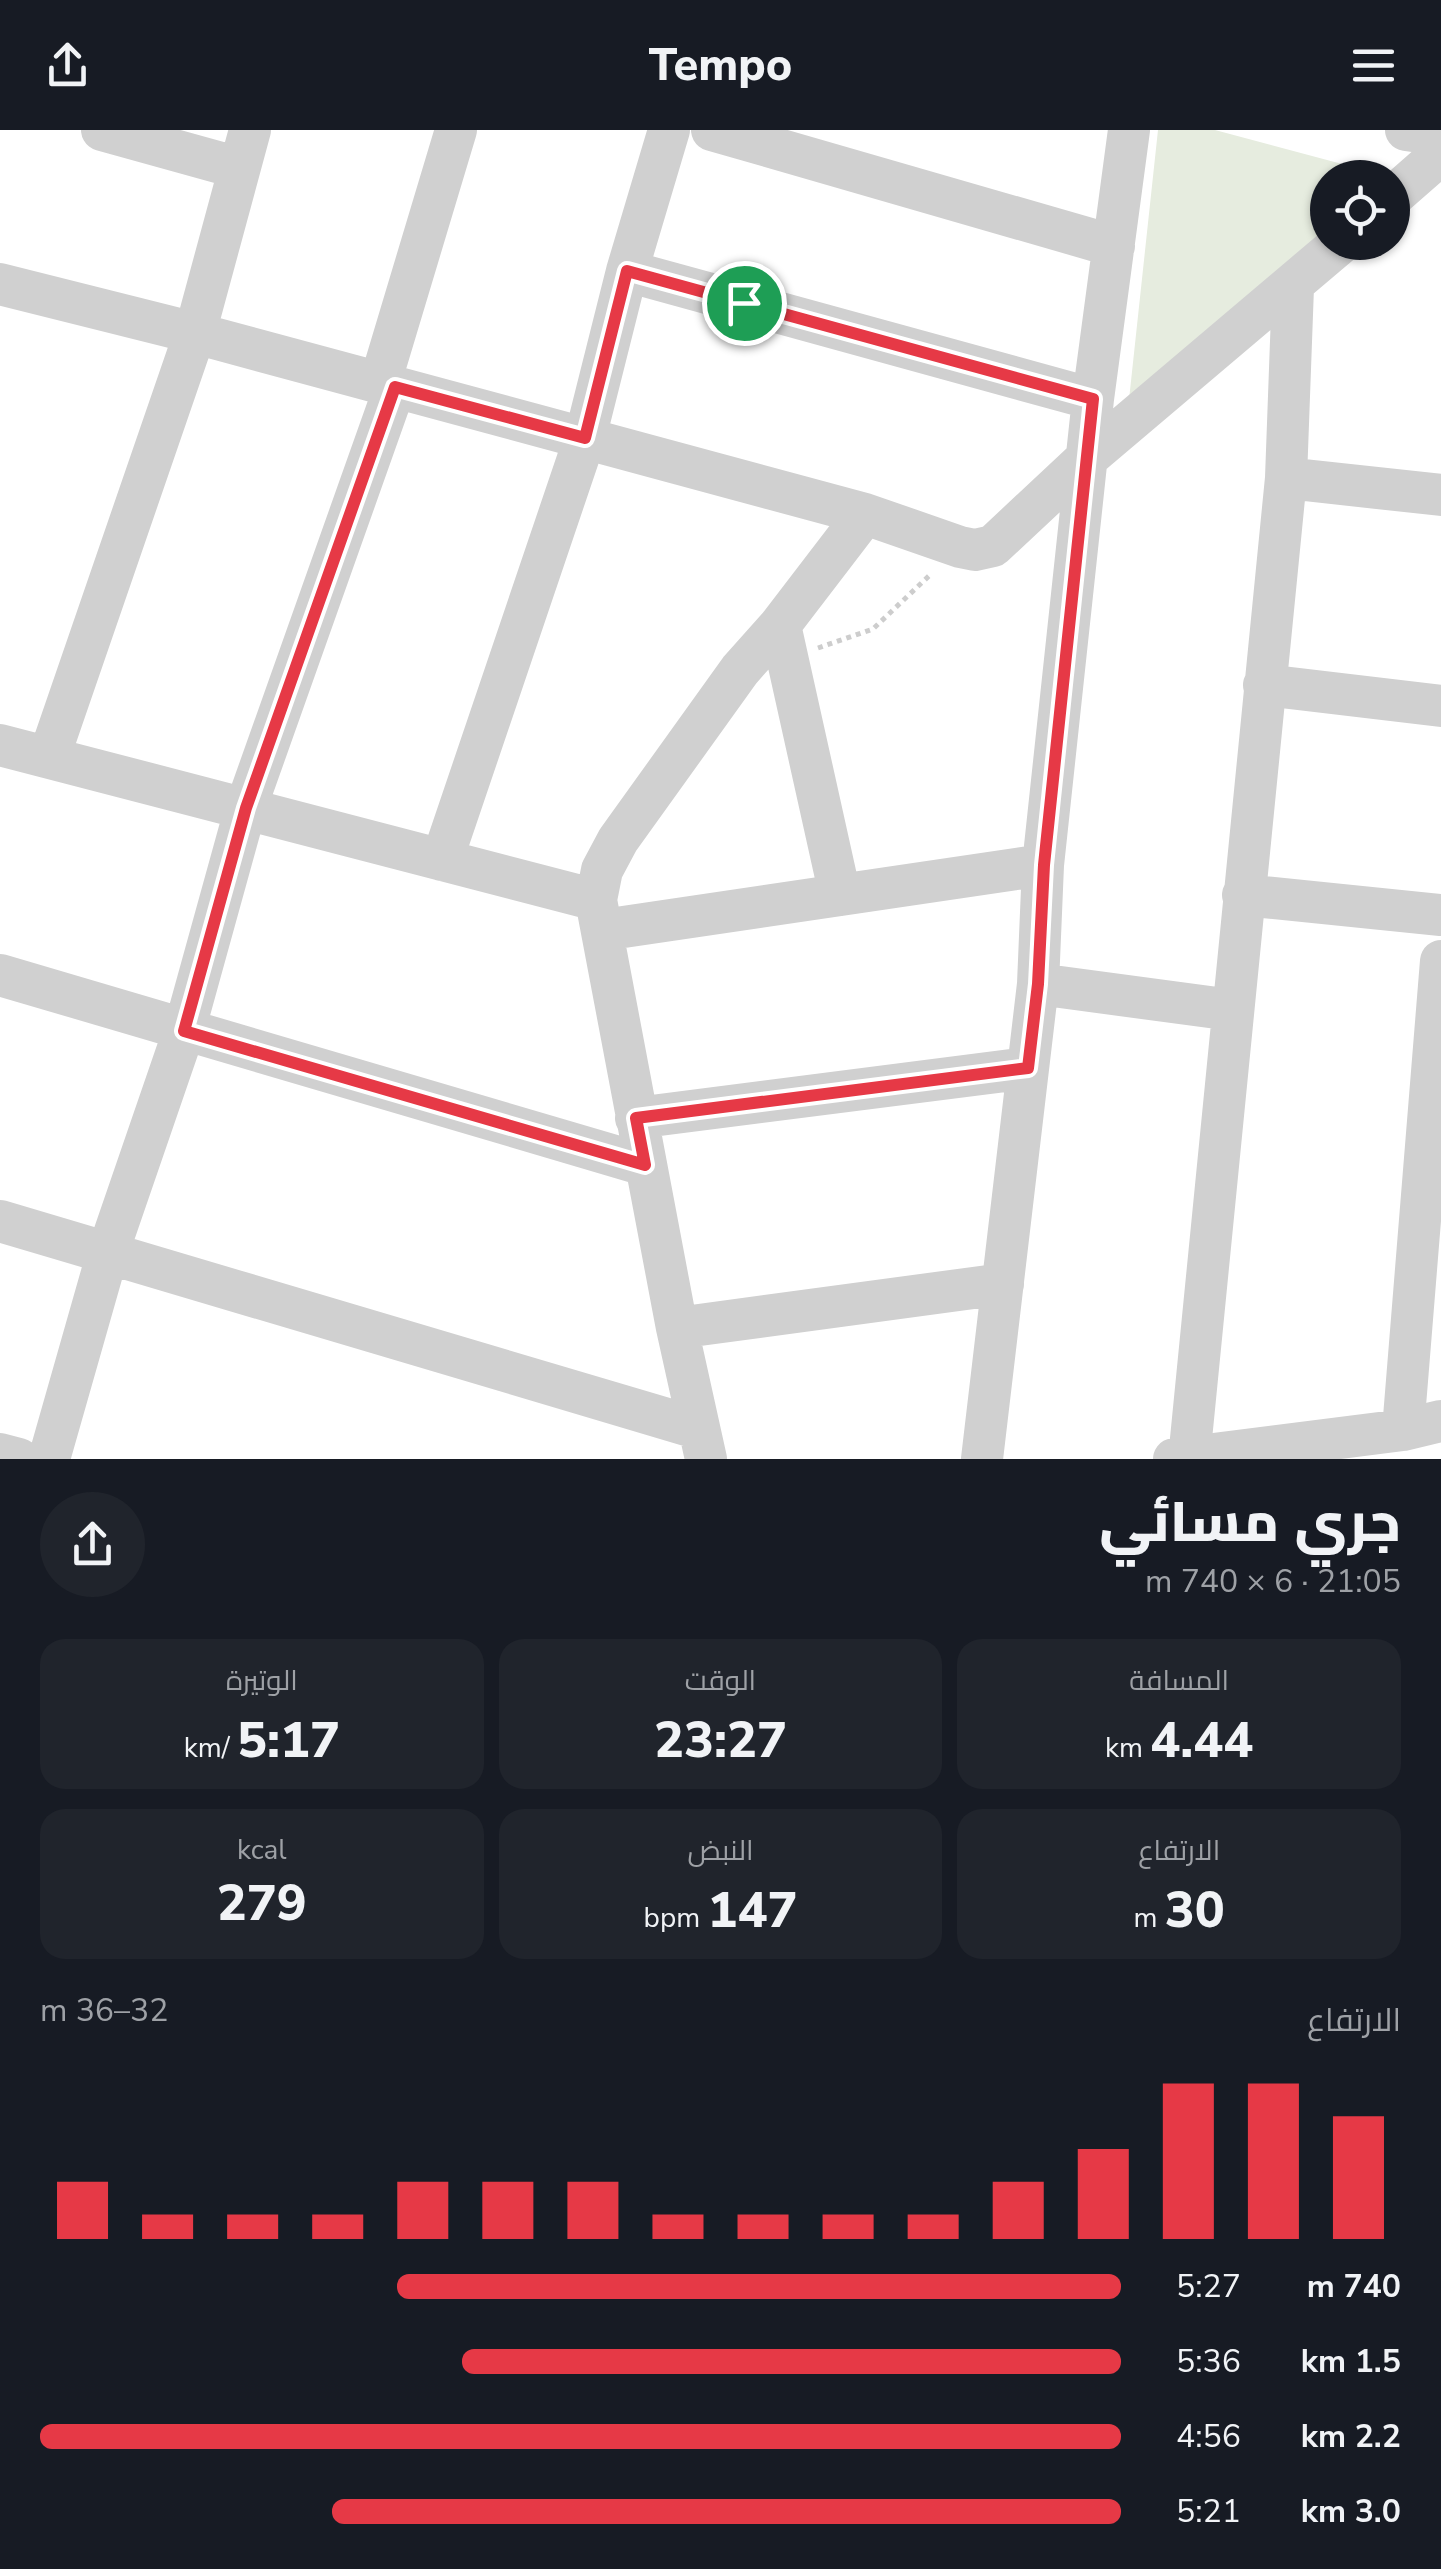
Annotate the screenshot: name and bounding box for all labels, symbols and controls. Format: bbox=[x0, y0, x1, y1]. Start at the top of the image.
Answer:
text: Tempo bbox=[649, 35, 792, 96]
icon: share bbox=[40, 38, 95, 93]
icon: menu bbox=[1346, 38, 1401, 93]
map controls bbox=[1310, 160, 1410, 260]
button: locate bbox=[1310, 160, 1410, 260]
pin bbox=[702, 261, 787, 346]
icon: arrive bbox=[717, 276, 772, 331]
text: جري مسائي bbox=[1099, 1485, 1401, 1560]
button: share bbox=[40, 1492, 145, 1597]
text: 21:05 · 6 × 740 m bbox=[1145, 1560, 1401, 1603]
text: الوتيرة bbox=[226, 1662, 298, 1700]
text: الوقت bbox=[685, 1662, 756, 1700]
text: المسافة bbox=[1129, 1662, 1229, 1700]
text: 5:17 bbox=[237, 1706, 340, 1775]
text: 23:27 bbox=[654, 1706, 787, 1775]
text: 4.44 bbox=[1150, 1706, 1253, 1775]
text: /km bbox=[184, 1729, 237, 1767]
text: km bbox=[1105, 1729, 1150, 1767]
text: kcal bbox=[237, 1831, 287, 1869]
text: النبض bbox=[688, 1832, 753, 1870]
text: الارتفاع bbox=[1138, 1832, 1220, 1870]
text: 279 bbox=[217, 1869, 307, 1938]
text: 147 bbox=[707, 1876, 797, 1945]
text: 30 bbox=[1165, 1876, 1225, 1945]
text: bpm bbox=[644, 1899, 707, 1937]
text: m bbox=[1134, 1899, 1165, 1937]
text: 32–36 m bbox=[40, 1989, 168, 2032]
text: الارتفاع bbox=[1307, 1999, 1401, 2042]
text: 5:27 bbox=[1176, 2265, 1241, 2308]
text: 740 m bbox=[1307, 2265, 1401, 2308]
text: 5:36 bbox=[1176, 2340, 1241, 2383]
text: 1.5 km bbox=[1301, 2340, 1401, 2383]
text: 4:56 bbox=[1176, 2415, 1241, 2458]
text: 2.2 km bbox=[1301, 2415, 1401, 2458]
text: 5:21 bbox=[1176, 2490, 1241, 2533]
text: 3.0 km bbox=[1301, 2490, 1401, 2533]

